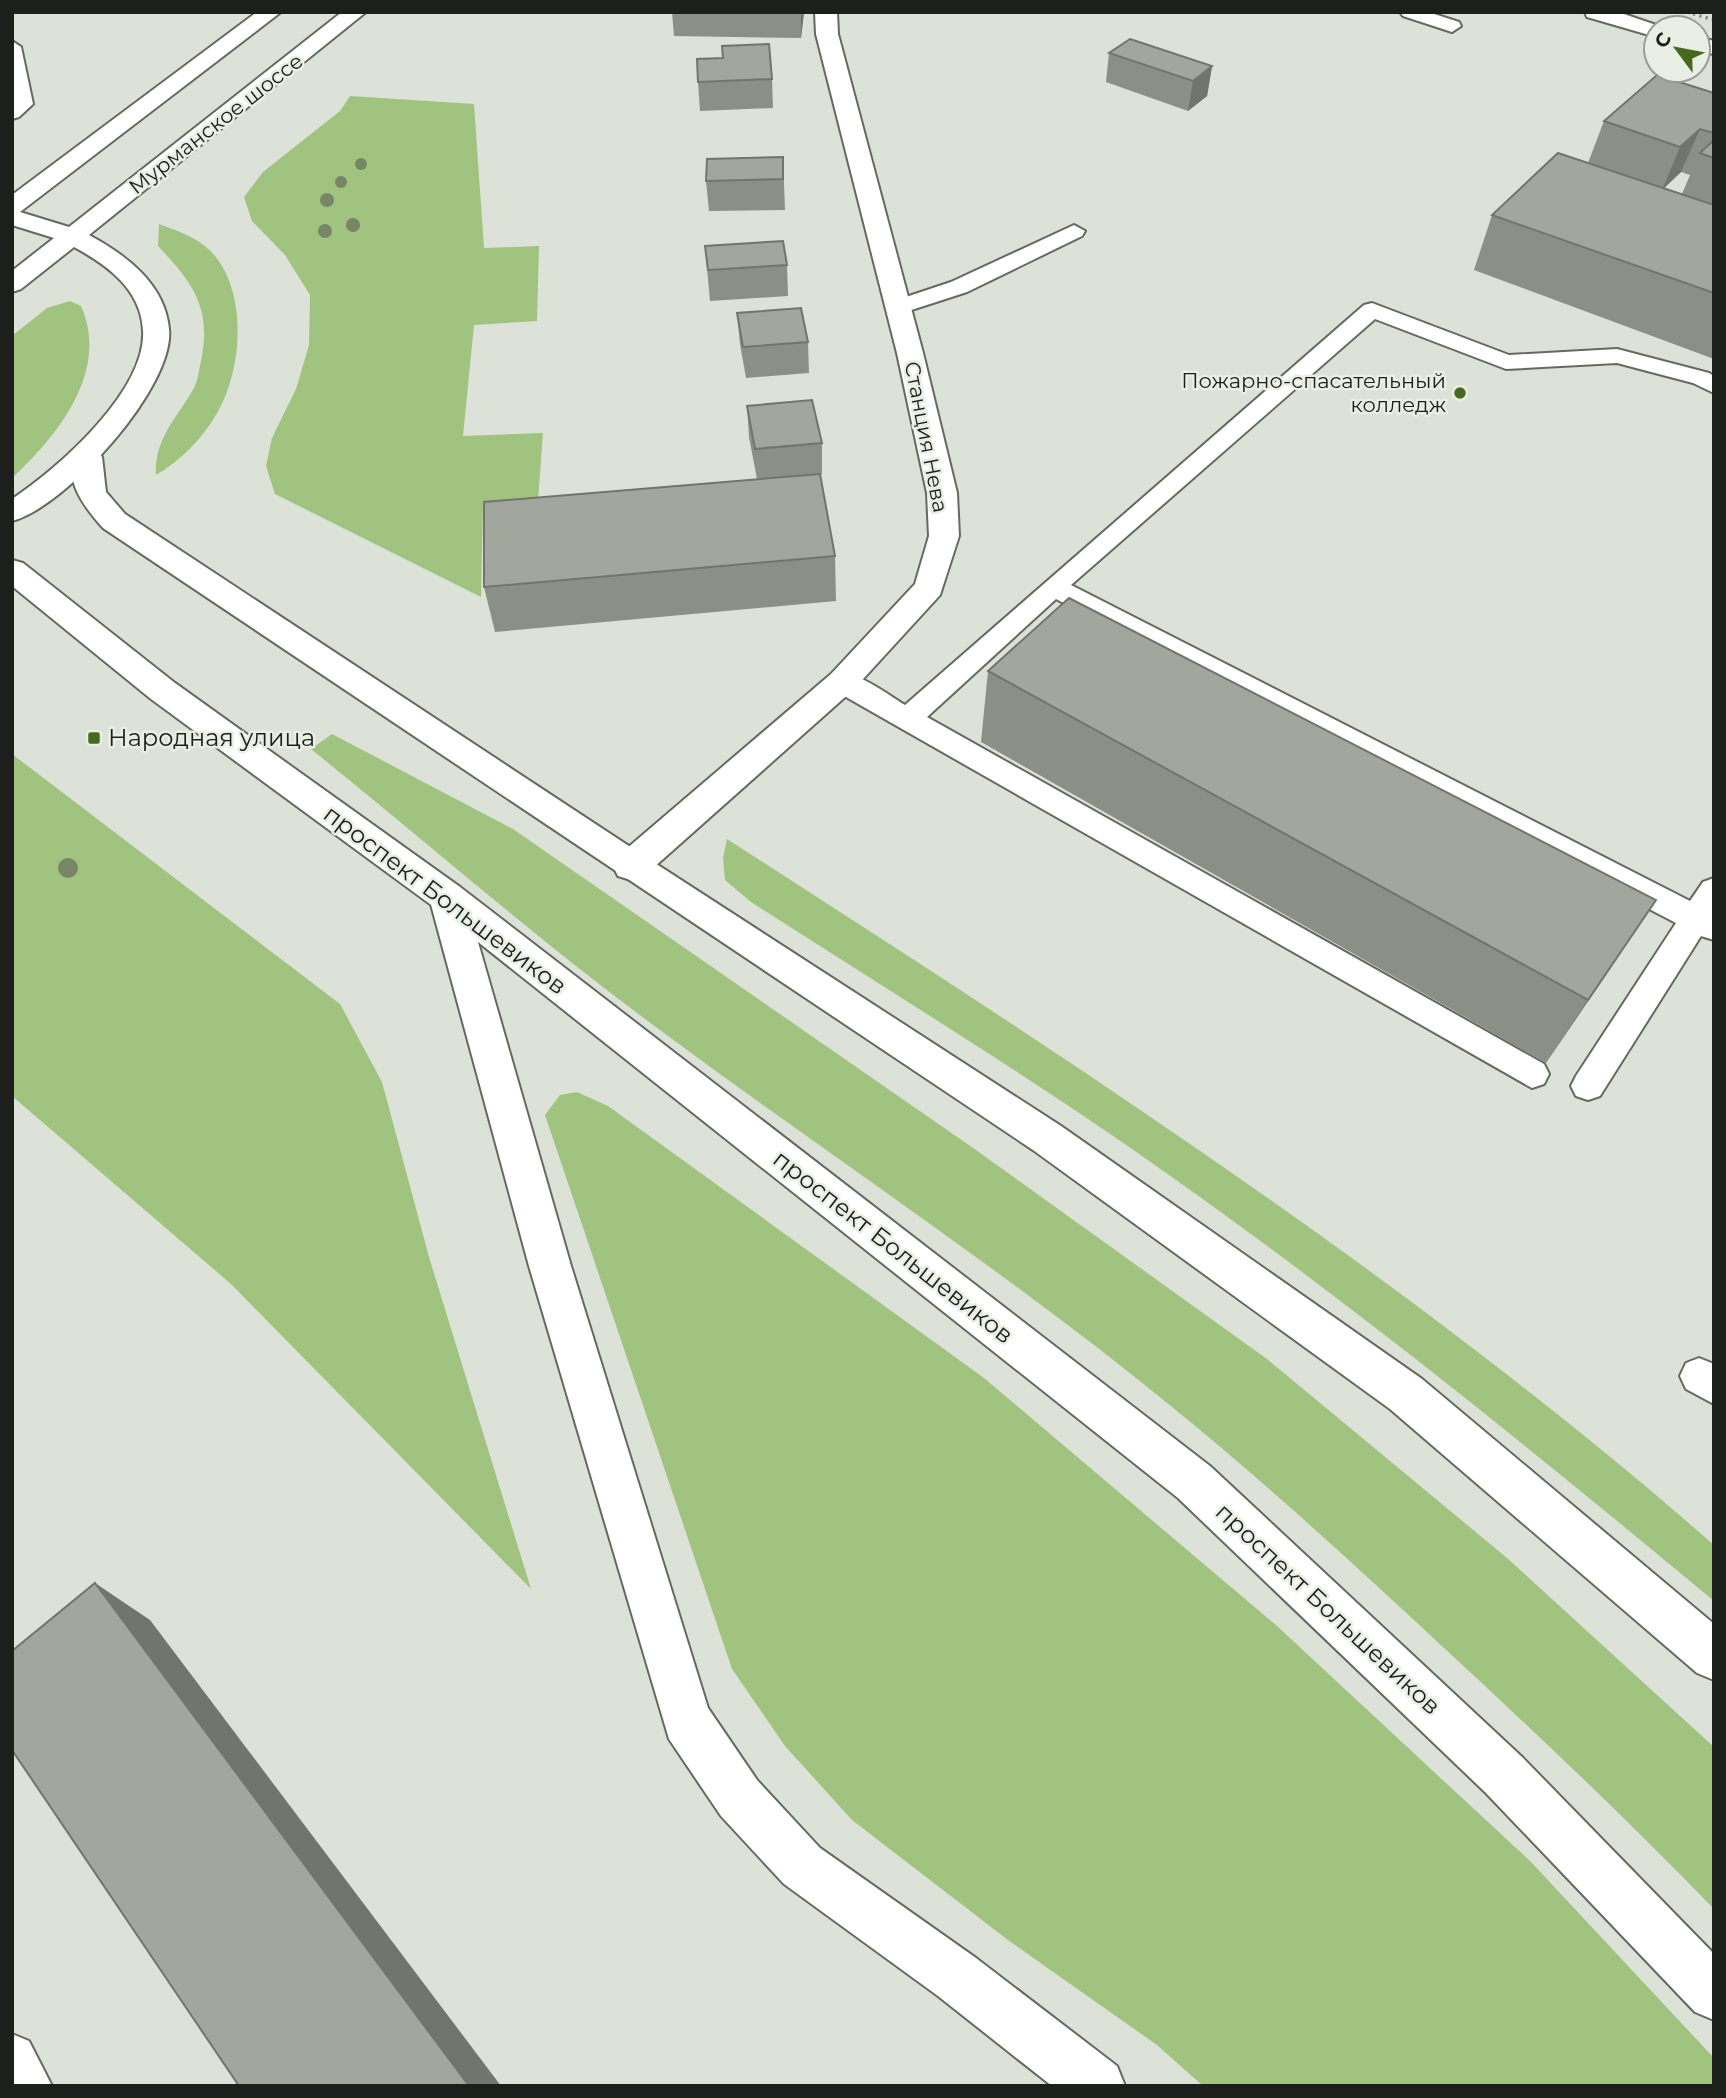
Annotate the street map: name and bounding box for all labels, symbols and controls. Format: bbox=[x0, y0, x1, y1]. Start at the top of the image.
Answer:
north arrow bbox=[1642, 14, 1712, 84]
text: С bbox=[1650, 28, 1677, 52]
street label: Мурманское шоссе bbox=[124, 48, 308, 199]
street label: Станция Нева bbox=[900, 359, 953, 515]
place label: Пожарно-спасательный колледж bbox=[1181, 368, 1446, 417]
marker: Пожарно-спасательный колледж bbox=[1452, 385, 1468, 401]
place label: Народная улица bbox=[108, 723, 315, 752]
marker: Народная улица bbox=[86, 730, 102, 746]
street label: проспект Большевиков bbox=[318, 799, 572, 1000]
street label: проспект Большевиков bbox=[768, 1144, 1019, 1349]
street label: проспект Большевиков bbox=[1210, 1497, 1447, 1720]

